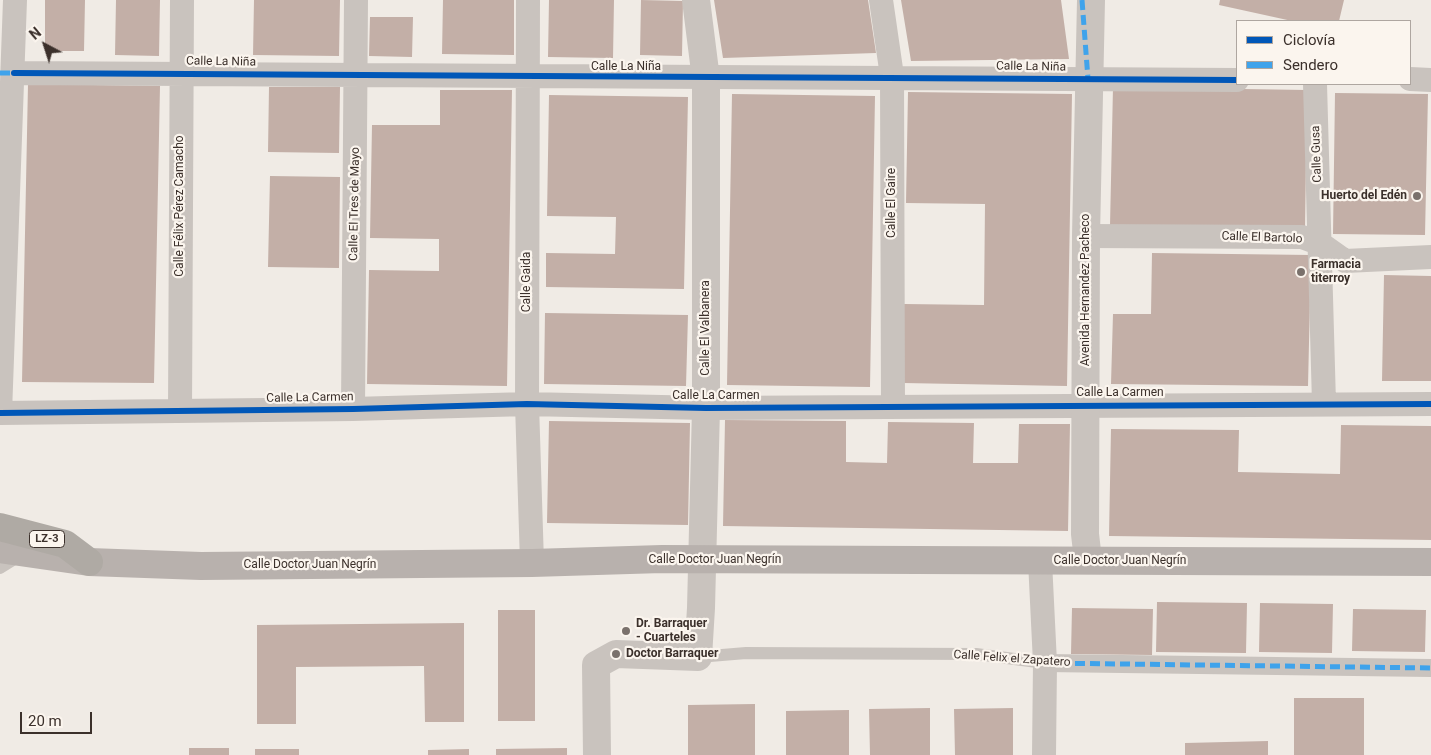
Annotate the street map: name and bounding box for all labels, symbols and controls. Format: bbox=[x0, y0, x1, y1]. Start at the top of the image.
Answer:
north arrow bbox=[20, 20, 70, 70]
legend bbox=[1236, 20, 1411, 85]
text: N bbox=[26, 24, 44, 43]
text: Ciclovía bbox=[1283, 31, 1336, 49]
street label: Calle La Niña bbox=[186, 54, 256, 70]
text: Sendero bbox=[1283, 56, 1338, 74]
street label: Calle La Niña bbox=[996, 59, 1066, 75]
street label: Calle La Niña bbox=[591, 60, 661, 74]
street label: Calle Gusa bbox=[1309, 125, 1325, 183]
street label: Calle Félix Pérez Camacho bbox=[173, 135, 187, 277]
street label: Calle El Tres de Mayo bbox=[347, 147, 363, 261]
street label: Calle El Gaire bbox=[885, 168, 899, 238]
place label: Huerto del Edén bbox=[1321, 189, 1407, 203]
marker: Huerto del Edén bbox=[1411, 190, 1423, 202]
street label: Avenida Hernandez Pacheco bbox=[1079, 214, 1093, 366]
street label: Calle El Bartolo bbox=[1221, 229, 1303, 247]
street label: Calle Gaida bbox=[520, 252, 534, 312]
place label: Farmacia titerroy bbox=[1311, 258, 1361, 286]
marker: Farmacia titerroy bbox=[1295, 266, 1307, 278]
street label: Calle El Valbanera bbox=[699, 280, 713, 376]
street label: Calle La Carmen bbox=[1076, 386, 1164, 400]
street label: Calle La Carmen bbox=[672, 389, 760, 403]
street label: Calle La Carmen bbox=[266, 390, 354, 406]
road number: LZ-3 bbox=[30, 530, 64, 548]
street label: Calle Doctor Juan Negrín bbox=[649, 553, 781, 567]
street label: Calle Doctor Juan Negrín bbox=[1054, 554, 1186, 568]
street label: Calle Doctor Juan Negrín bbox=[244, 558, 376, 572]
place label: Dr. Barraquer - Cuarteles bbox=[636, 617, 707, 645]
marker: Dr. Barraquer - Cuarteles bbox=[620, 625, 632, 637]
place label: Doctor Barraquer bbox=[626, 647, 718, 661]
marker: Doctor Barraquer bbox=[610, 648, 622, 660]
street label: Calle Felix el Zapatero bbox=[953, 648, 1071, 670]
scale bar bbox=[22, 702, 95, 734]
text: 20 m bbox=[28, 712, 62, 730]

